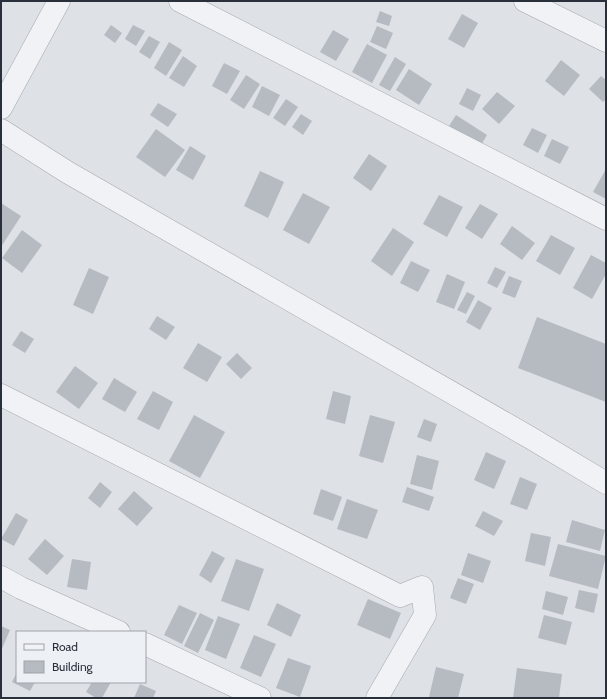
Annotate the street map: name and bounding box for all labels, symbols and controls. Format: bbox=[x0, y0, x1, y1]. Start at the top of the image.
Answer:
legend bbox=[16, 631, 146, 683]
text: Road bbox=[52, 639, 78, 654]
text: Building bbox=[52, 659, 94, 674]

